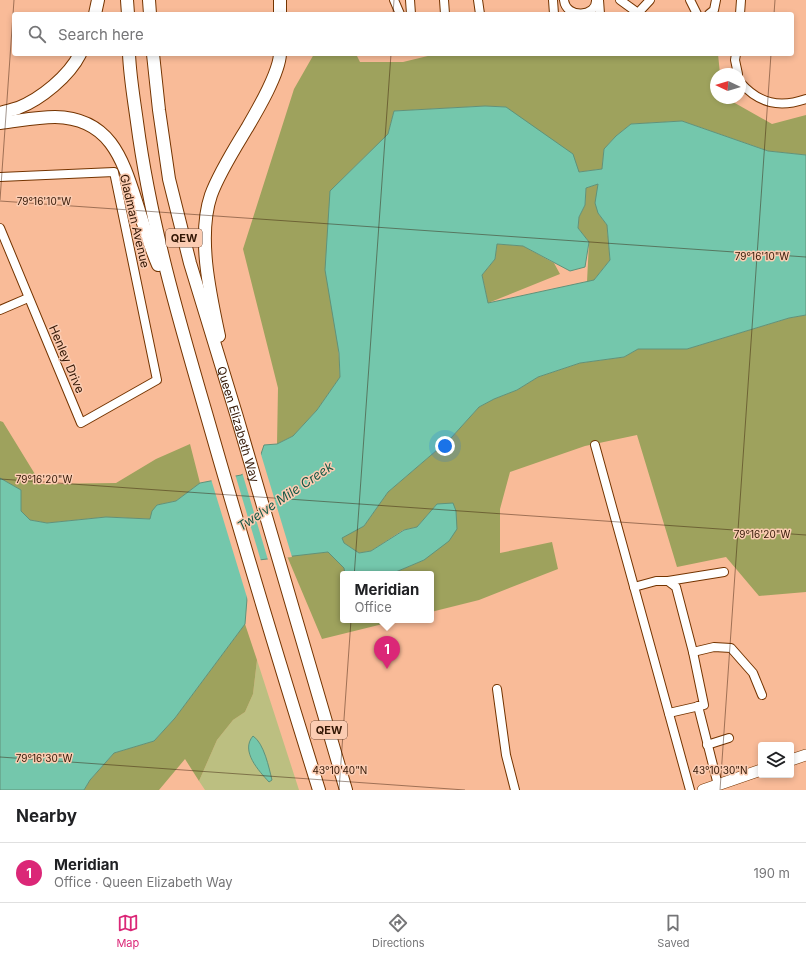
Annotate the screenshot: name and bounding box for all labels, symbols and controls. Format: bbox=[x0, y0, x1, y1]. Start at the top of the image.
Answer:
search box bbox=[12, 12, 794, 56]
icon: search bbox=[26, 23, 48, 45]
text: Search here bbox=[58, 25, 144, 44]
north arrow bbox=[710, 68, 746, 104]
street label: Gladman Avenue bbox=[117, 173, 153, 269]
text: 79°16'10"W bbox=[17, 195, 71, 207]
road number: QEW bbox=[166, 229, 202, 247]
text: 79°16'10"W bbox=[735, 250, 789, 262]
street label: Henley Drive bbox=[46, 323, 88, 395]
street label: Queen Elizabeth Way bbox=[214, 364, 263, 484]
your location bbox=[435, 436, 455, 456]
water label: Twelve Mile Creek bbox=[234, 457, 337, 534]
text: 79°16'20"W bbox=[16, 473, 72, 485]
text: 79°16'20"W bbox=[734, 528, 790, 540]
popup bbox=[340, 571, 434, 623]
text: Meridian bbox=[355, 580, 419, 599]
text: Office bbox=[355, 599, 392, 615]
pin: 1 bbox=[374, 636, 400, 669]
road number: QEW bbox=[311, 721, 347, 739]
map controls bbox=[758, 742, 794, 778]
button: layers bbox=[758, 742, 794, 778]
text: 79°16'30"W bbox=[16, 752, 72, 764]
text: 43°10'40"N bbox=[313, 764, 367, 776]
text: 43°10'30"N bbox=[692, 764, 748, 776]
text: Nearby bbox=[16, 806, 77, 826]
text: Meridian bbox=[54, 855, 119, 874]
text: 1 bbox=[26, 865, 32, 881]
text: 190 m bbox=[753, 865, 790, 881]
text: Office · Queen Elizabeth Way bbox=[54, 874, 233, 890]
tab: Map bbox=[116, 912, 139, 950]
tab: Directions bbox=[372, 912, 425, 950]
tab: Saved bbox=[657, 912, 690, 950]

